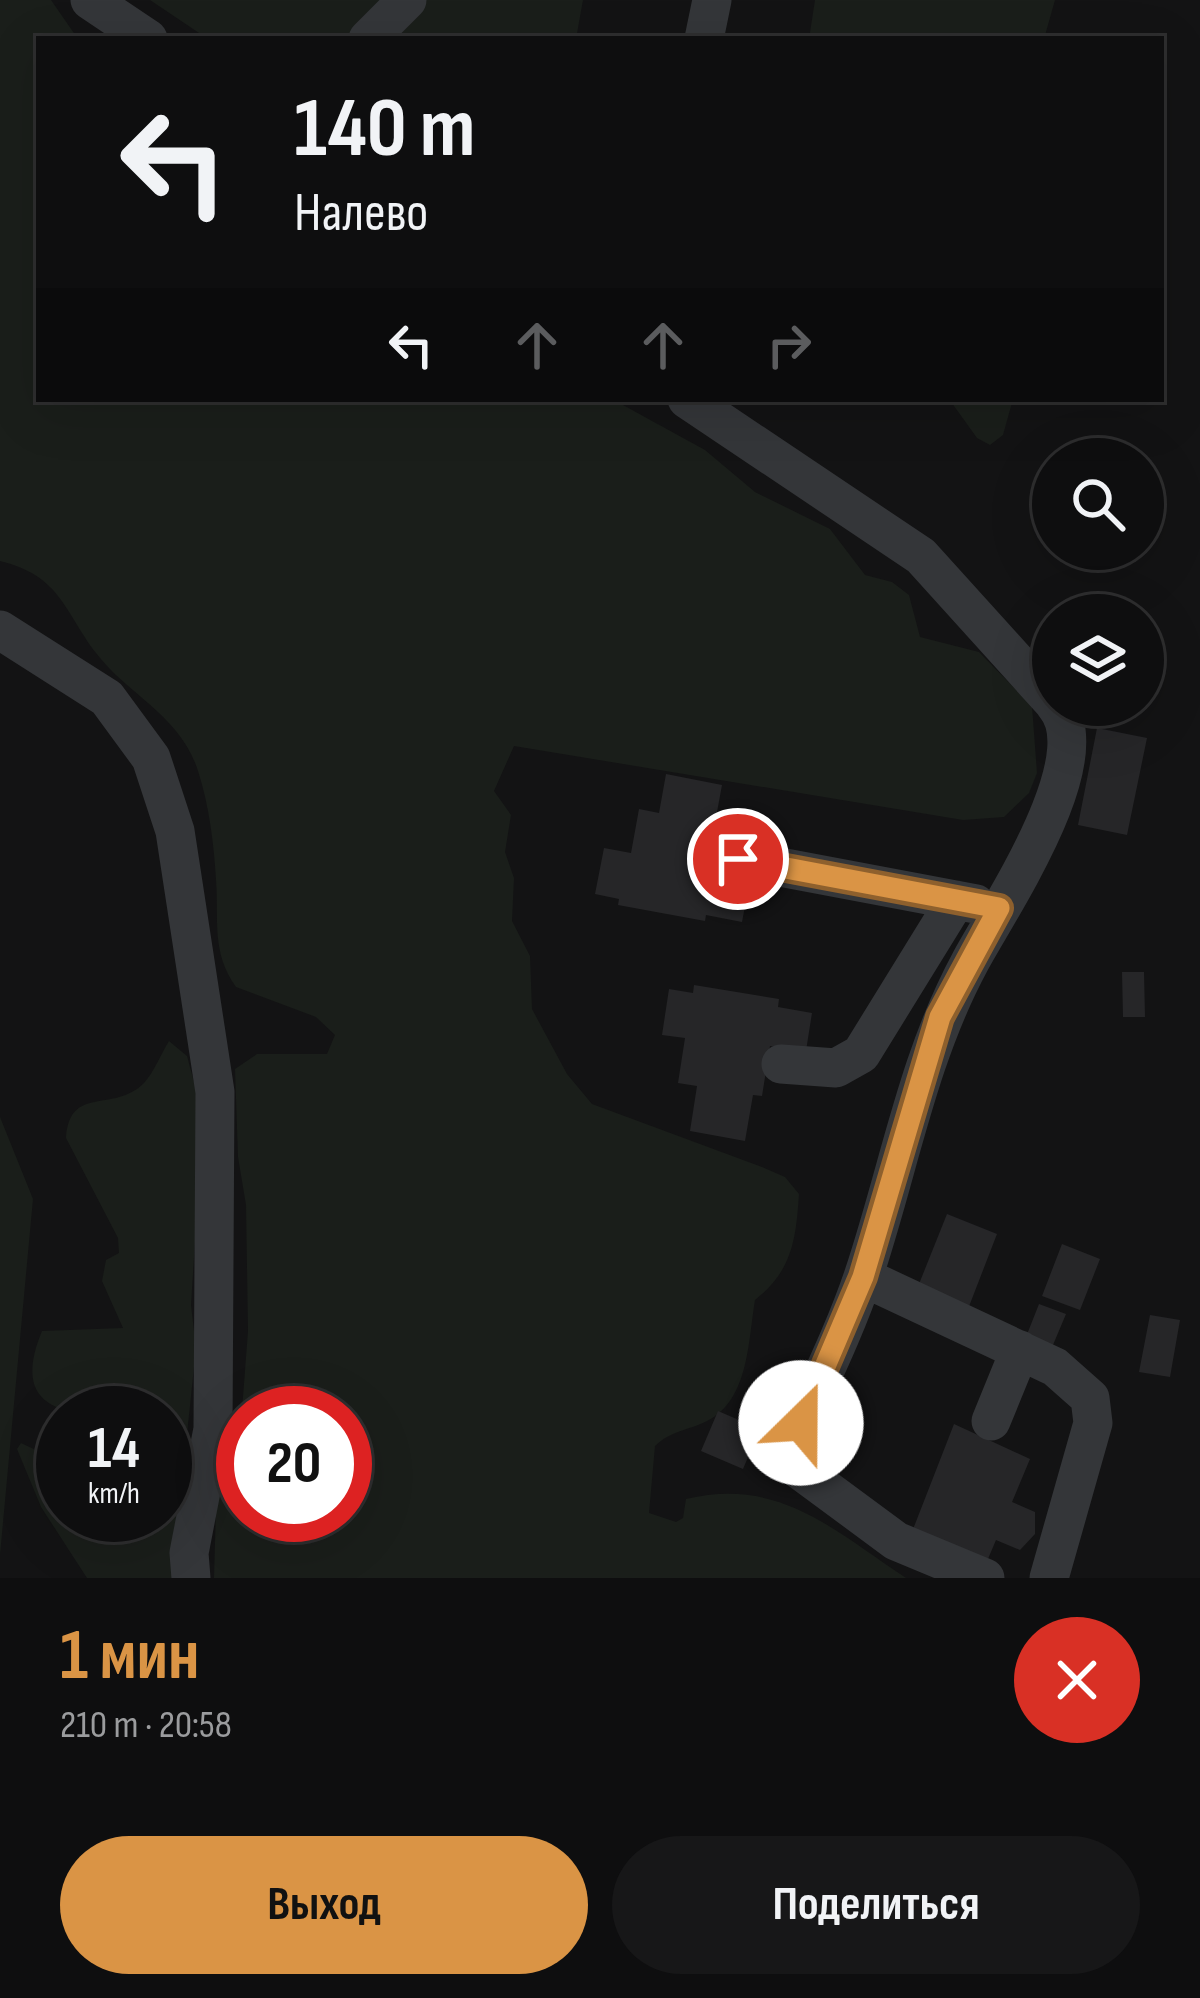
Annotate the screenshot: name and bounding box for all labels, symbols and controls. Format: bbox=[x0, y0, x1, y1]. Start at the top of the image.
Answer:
text: 140 m bbox=[294, 79, 475, 180]
icon: left bbox=[96, 84, 252, 240]
text: Налево bbox=[294, 181, 428, 246]
icon: left bbox=[378, 312, 444, 378]
icon: ahead bbox=[504, 312, 570, 378]
icon: ahead bbox=[630, 312, 696, 378]
icon: right bbox=[756, 312, 822, 378]
map controls bbox=[1032, 438, 1164, 726]
button: search bbox=[1032, 438, 1164, 570]
button: layers bbox=[1032, 594, 1164, 726]
pin bbox=[687, 808, 789, 910]
icon: arrive bbox=[705, 826, 771, 892]
position arrow bbox=[738, 1360, 864, 1486]
speed limit sign: 20 bbox=[216, 1386, 372, 1542]
text: 14 bbox=[88, 1413, 140, 1485]
text: km/h bbox=[88, 1476, 140, 1512]
text: 1 мин bbox=[60, 1613, 200, 1700]
button: close bbox=[1014, 1617, 1140, 1743]
text: 210 m · 20:58 bbox=[60, 1702, 232, 1749]
button: Выход bbox=[60, 1836, 588, 1974]
button: Поделиться bbox=[612, 1836, 1140, 1974]

